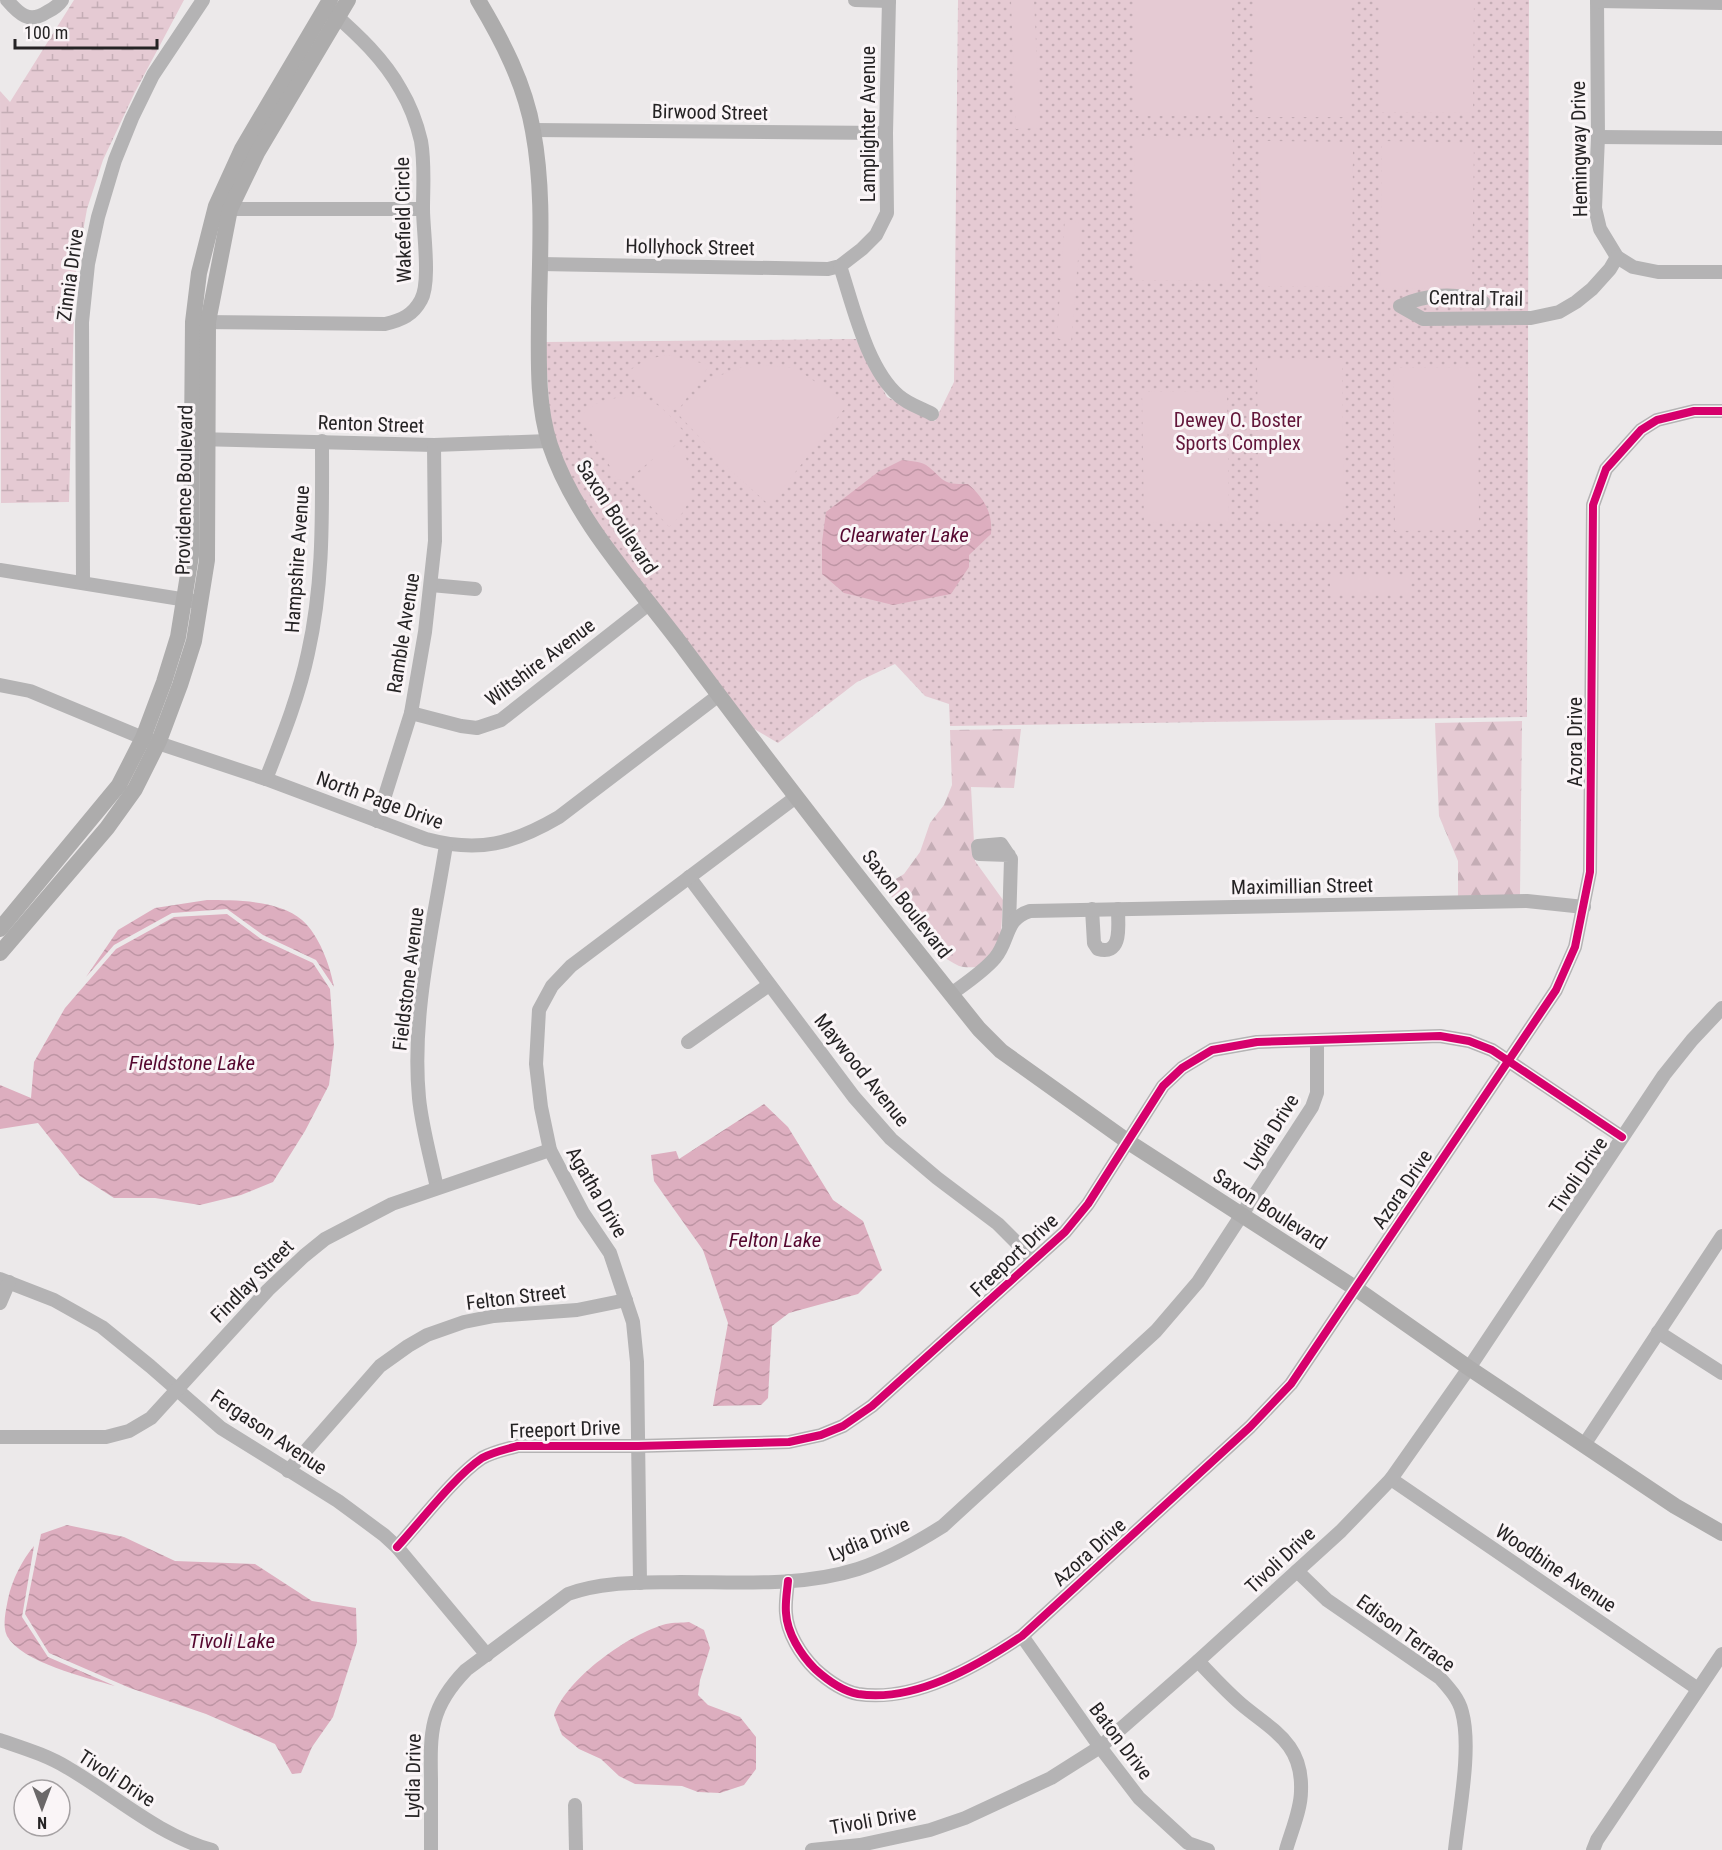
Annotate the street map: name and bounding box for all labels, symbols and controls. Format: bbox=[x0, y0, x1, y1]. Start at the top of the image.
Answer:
scale bar bbox=[15, 12, 158, 50]
text: 100 m bbox=[24, 22, 68, 43]
street label: Lamplighter Avenue bbox=[856, 46, 880, 202]
street label: Hemingway Drive bbox=[1566, 81, 1592, 217]
street label: Birwood Street bbox=[652, 99, 768, 125]
street label: Wakefield Circle bbox=[390, 157, 416, 283]
street label: Zinnia Drive bbox=[52, 227, 88, 323]
street label: Hollyhock Street bbox=[625, 234, 755, 260]
street label: Central Trail bbox=[1429, 285, 1523, 311]
street label: Providence Boulevard bbox=[171, 405, 197, 575]
park label: Dewey O. Boster Sports Complex bbox=[1174, 408, 1302, 455]
street label: Renton Street bbox=[317, 410, 425, 438]
street label: Saxon Boulevard bbox=[571, 455, 663, 579]
street label: Hampshire Avenue bbox=[280, 484, 314, 634]
water label: Clearwater Lake bbox=[839, 523, 969, 547]
street label: Ramble Avenue bbox=[382, 571, 424, 695]
street label: Wiltshire Avenue bbox=[480, 613, 600, 711]
street label: Azora Drive bbox=[1563, 697, 1587, 787]
street label: North Page Drive bbox=[313, 766, 447, 834]
street label: Saxon Boulevard bbox=[857, 845, 957, 963]
street label: Maximillian Street bbox=[1231, 873, 1373, 899]
street label: Fieldstone Avenue bbox=[387, 906, 429, 1052]
street label: Maywood Avenue bbox=[809, 1009, 915, 1131]
water label: Fieldstone Lake bbox=[129, 1051, 255, 1075]
street label: Lydia Drive bbox=[1238, 1090, 1304, 1174]
street label: Tivoli Drive bbox=[1544, 1132, 1612, 1218]
street label: Agatha Drive bbox=[561, 1142, 633, 1242]
street label: Azora Drive bbox=[1367, 1145, 1437, 1233]
street label: Saxon Boulevard bbox=[1208, 1163, 1332, 1255]
street label: Freeport Drive bbox=[965, 1208, 1063, 1302]
water label: Felton Lake bbox=[729, 1228, 821, 1252]
street label: Findlay Street bbox=[205, 1234, 299, 1328]
street label: Felton Street bbox=[465, 1279, 567, 1315]
street label: Fergason Avenue bbox=[206, 1384, 332, 1480]
street label: Freeport Drive bbox=[509, 1415, 621, 1443]
street label: Lydia Drive bbox=[825, 1512, 913, 1566]
street label: Azora Drive bbox=[1047, 1513, 1131, 1591]
street label: Woodbine Avenue bbox=[1491, 1519, 1621, 1617]
street label: Tivoli Drive bbox=[1240, 1522, 1320, 1598]
street label: Edison Terrace bbox=[1352, 1589, 1460, 1677]
water label: Tivoli Lake bbox=[189, 1629, 275, 1653]
street label: Baton Drive bbox=[1084, 1698, 1158, 1784]
street label: Lydia Drive bbox=[400, 1733, 426, 1819]
street label: Tivoli Drive bbox=[74, 1744, 160, 1812]
north arrow bbox=[12, 1778, 72, 1838]
street label: Tivoli Drive bbox=[828, 1801, 918, 1839]
text: N bbox=[37, 1813, 47, 1832]

